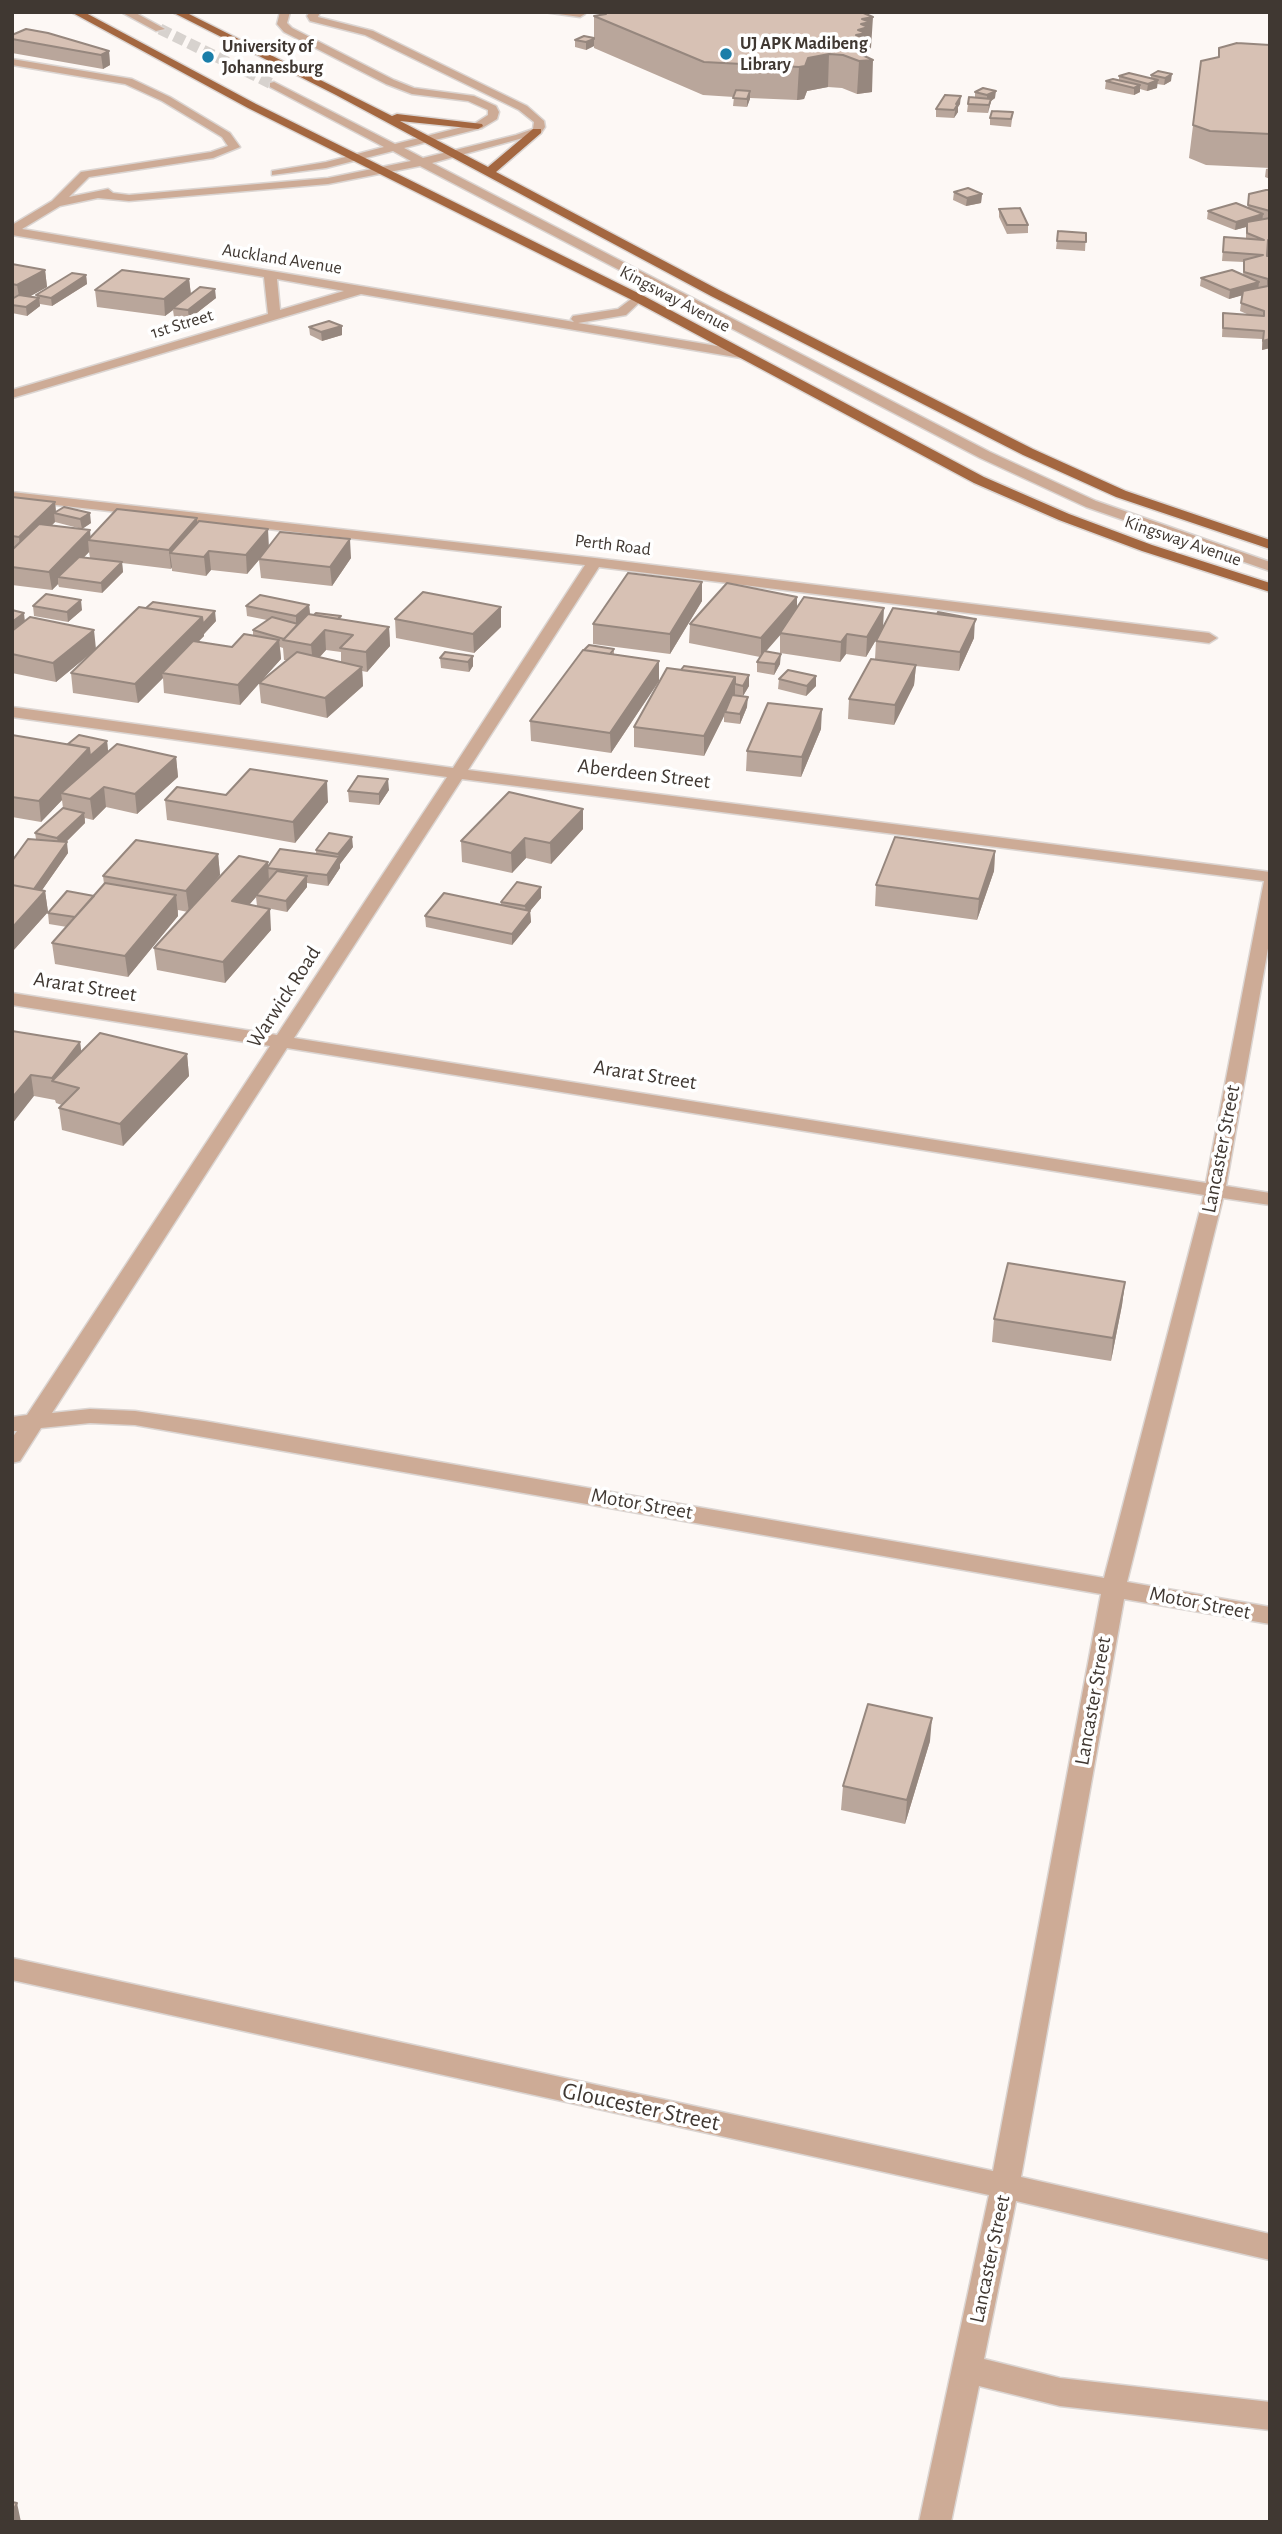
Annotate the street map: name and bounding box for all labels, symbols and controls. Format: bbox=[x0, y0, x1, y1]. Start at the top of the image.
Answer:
place label: UJ APK Madibeng Library bbox=[740, 33, 868, 76]
place label: University of Johannesburg bbox=[222, 36, 323, 78]
marker: UJ APK Madibeng Library bbox=[718, 46, 734, 62]
marker: University of Johannesburg bbox=[200, 49, 216, 65]
street label: Auckland Avenue bbox=[221, 239, 343, 279]
street label: Kingsway Avenue bbox=[616, 261, 734, 337]
street label: 1st Street bbox=[148, 304, 216, 344]
street label: Kingsway Avenue bbox=[1122, 511, 1244, 571]
street label: Perth Road bbox=[574, 530, 652, 560]
street label: Aberdeen Street bbox=[576, 753, 712, 795]
street label: Warwick Road bbox=[242, 941, 326, 1053]
street label: Ararat Street bbox=[32, 966, 138, 1008]
street label: Ararat Street bbox=[592, 1054, 698, 1096]
street label: Lancaster Street bbox=[1196, 1083, 1246, 1215]
street label: Motor Street bbox=[589, 1483, 695, 1525]
street label: Motor Street bbox=[1147, 1581, 1253, 1625]
street label: Lancaster Street bbox=[1069, 1635, 1117, 1767]
street label: Gloucester Street bbox=[560, 2076, 722, 2138]
street label: Lancaster Street bbox=[964, 2193, 1016, 2325]

